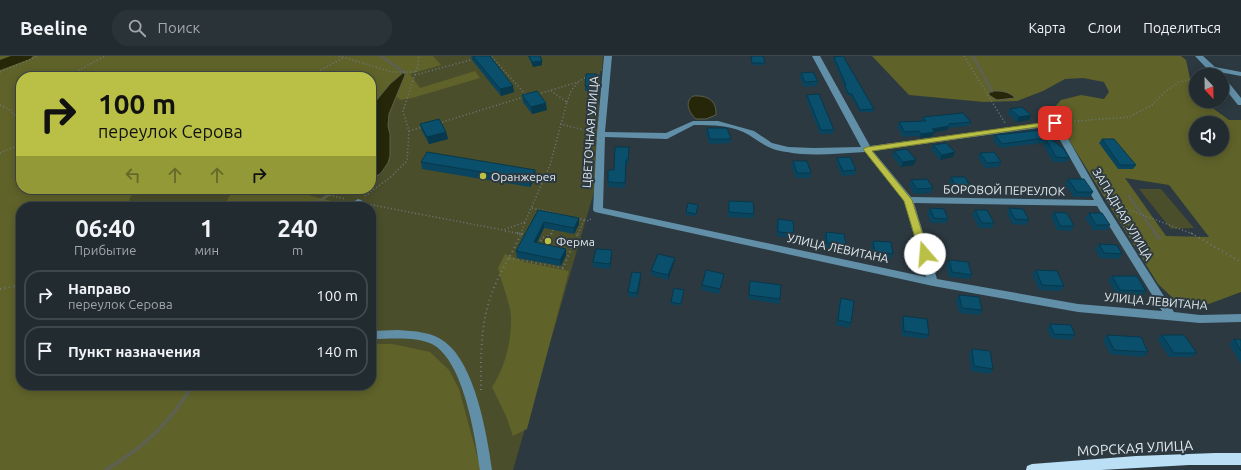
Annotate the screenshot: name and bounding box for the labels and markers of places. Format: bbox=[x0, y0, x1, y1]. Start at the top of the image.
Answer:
pin bbox=[1038, 106, 1072, 140]
place label: Оранжерея bbox=[491, 170, 556, 183]
marker: Оранжерея bbox=[478, 171, 488, 181]
place label: Ферма bbox=[556, 235, 595, 248]
marker: Ферма bbox=[543, 236, 553, 246]

